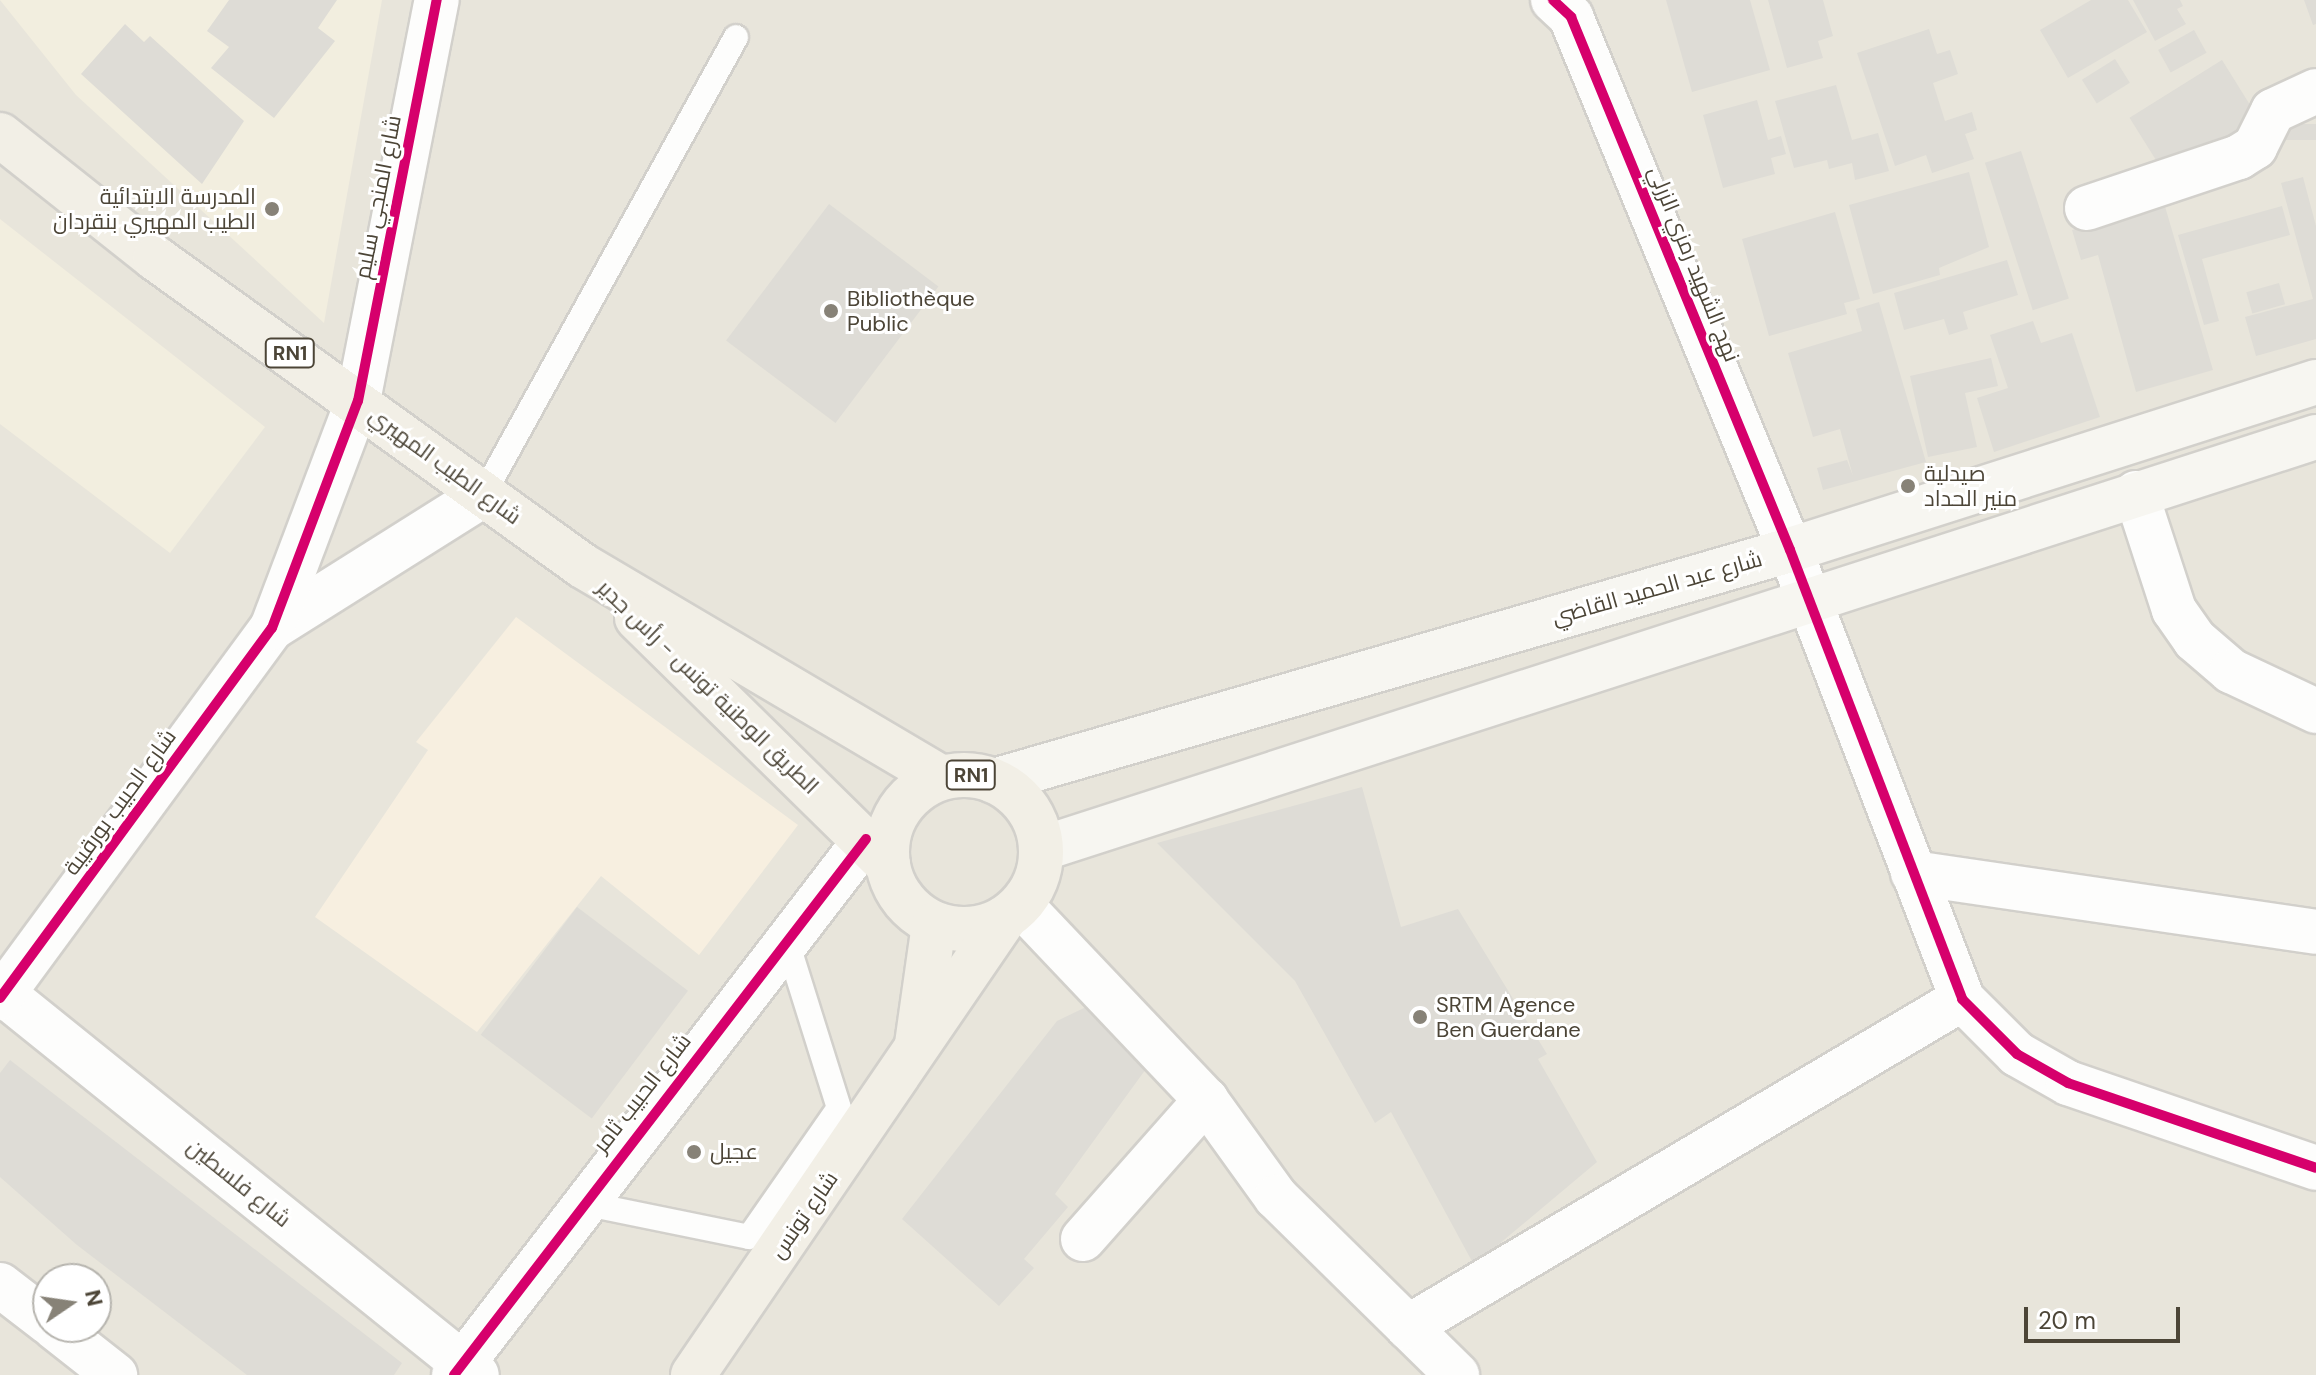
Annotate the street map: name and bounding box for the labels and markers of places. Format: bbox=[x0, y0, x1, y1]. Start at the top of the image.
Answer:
place label: المدرسة الابتدائية الطيب المهيري بنقردان bbox=[53, 183, 256, 234]
marker: المدرسة الابتدائية الطيب المهيري بنقردان bbox=[263, 200, 281, 218]
place label: Bibliothèque Public bbox=[847, 285, 975, 336]
marker: Bibliothèque Public bbox=[822, 302, 840, 320]
place label: صيدلية منير الحداد bbox=[1924, 460, 2017, 512]
marker: صيدلية منير الحداد bbox=[1899, 477, 1917, 495]
place label: SRTM Agence Ben Guerdane bbox=[1436, 991, 1581, 1042]
marker: SRTM Agence Ben Guerdane bbox=[1411, 1008, 1429, 1026]
place label: عجيل bbox=[710, 1139, 758, 1165]
marker: عجيل bbox=[685, 1143, 703, 1161]

